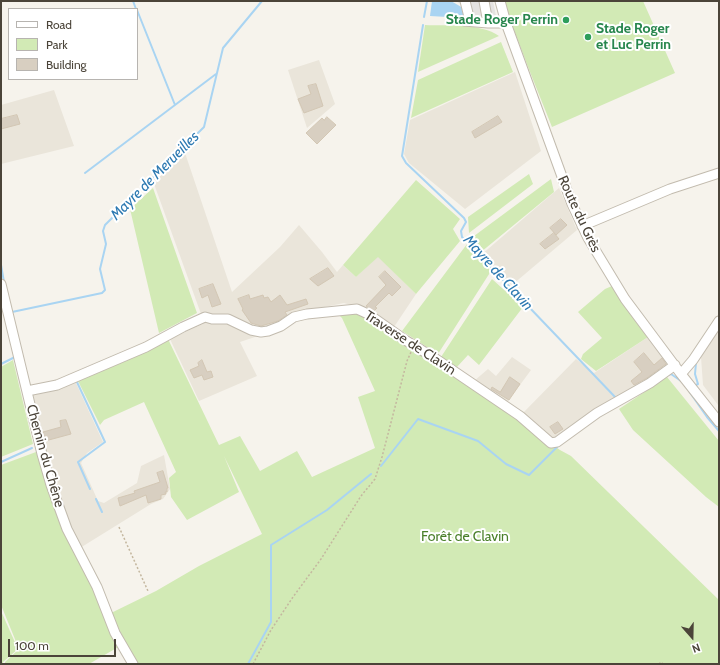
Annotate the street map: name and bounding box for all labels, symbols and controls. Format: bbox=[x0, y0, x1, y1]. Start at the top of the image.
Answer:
legend bbox=[8, 8, 138, 80]
place label: Stade Roger Perrin bbox=[446, 12, 558, 28]
marker: Stade Roger Perrin bbox=[561, 15, 571, 25]
text: Road bbox=[46, 17, 72, 32]
place label: Stade Roger et Luc Perrin bbox=[596, 21, 671, 54]
marker: Stade Roger et Luc Perrin bbox=[583, 32, 593, 42]
text: Park bbox=[46, 37, 68, 52]
text: Building bbox=[46, 57, 87, 72]
water label: Mayre de Merueilles bbox=[107, 128, 203, 224]
street label: Route du Grès bbox=[554, 173, 604, 255]
water label: Mayre de Clavin bbox=[459, 231, 537, 315]
street label: Traverse de Clavin bbox=[361, 307, 459, 379]
street label: Chemin du Chêne bbox=[22, 403, 68, 509]
park label: Forêt de Clavin bbox=[421, 529, 509, 545]
north arrow bbox=[672, 617, 712, 657]
scale bar bbox=[10, 631, 118, 657]
text: 100 m bbox=[15, 638, 49, 653]
text: N bbox=[690, 640, 702, 656]

